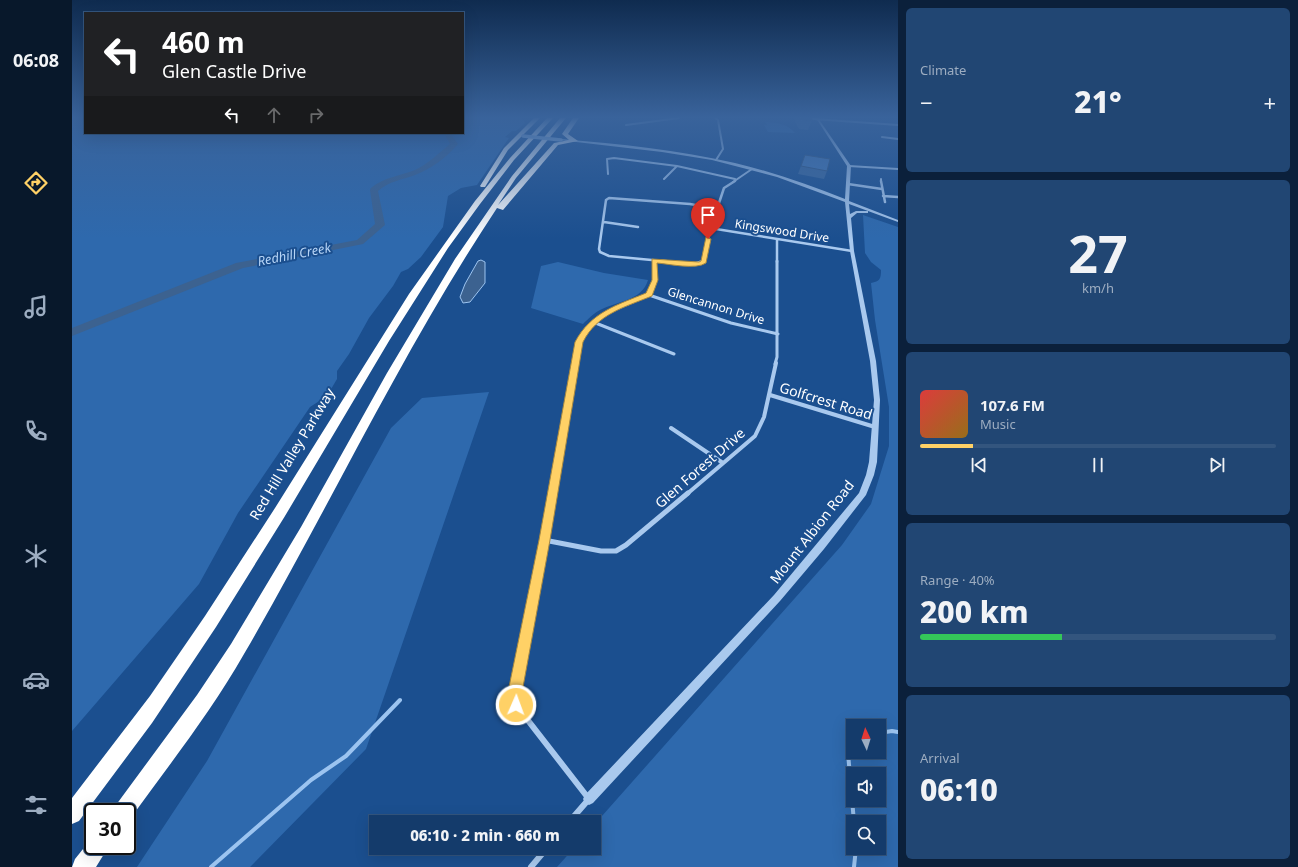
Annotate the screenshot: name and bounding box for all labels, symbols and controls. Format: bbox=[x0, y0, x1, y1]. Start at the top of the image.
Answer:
text: 460 m bbox=[162, 23, 245, 61]
icon: left bbox=[96, 28, 148, 80]
text: 06:08 bbox=[13, 48, 59, 72]
text: Glen Castle Drive bbox=[162, 59, 306, 83]
text: Climate bbox=[920, 61, 966, 79]
text: 21° bbox=[1074, 81, 1122, 122]
text: − bbox=[920, 87, 933, 117]
text: + bbox=[1263, 87, 1276, 117]
icon: left bbox=[221, 104, 243, 126]
icon: ahead bbox=[263, 104, 285, 126]
icon: right bbox=[305, 104, 327, 126]
icon: directions bbox=[22, 169, 50, 197]
pin bbox=[691, 198, 725, 239]
icon: arrive bbox=[697, 204, 719, 226]
street label: Kingswood Drive bbox=[734, 215, 831, 246]
text: 27 bbox=[1068, 217, 1128, 288]
water label: Redhill Creek bbox=[256, 238, 333, 270]
text: km/h bbox=[1082, 279, 1114, 297]
street label: Glencannon Drive bbox=[665, 283, 767, 328]
icon: music bbox=[22, 293, 50, 321]
street label: Golfcrest Road bbox=[777, 377, 875, 424]
street label: Red Hill Valley Parkway bbox=[245, 383, 339, 523]
text: 107.6 FM bbox=[980, 395, 1045, 415]
text: Music bbox=[980, 415, 1016, 433]
icon: phone bbox=[22, 417, 50, 445]
street label: Glen Forest Drive bbox=[651, 423, 749, 512]
icon: previous bbox=[968, 454, 990, 476]
icon: pause bbox=[1087, 454, 1109, 476]
icon: next bbox=[1206, 454, 1228, 476]
street label: Mount Albion Road bbox=[765, 476, 858, 587]
icon: climate bbox=[22, 542, 50, 570]
text: Range · 40% bbox=[920, 571, 995, 589]
text: 200 km bbox=[920, 591, 1029, 632]
icon: car bbox=[22, 666, 50, 694]
position arrow bbox=[495, 684, 537, 726]
north arrow bbox=[846, 719, 886, 759]
map controls bbox=[846, 719, 886, 855]
text: Arrival bbox=[920, 749, 960, 767]
button: sound bbox=[846, 767, 886, 807]
text: 06:10 bbox=[920, 769, 998, 810]
icon: filters bbox=[22, 791, 50, 819]
speed limit sign: 30 bbox=[84, 803, 136, 855]
button: search bbox=[846, 815, 886, 855]
text: 06:10 · 2 min · 660 m bbox=[410, 825, 560, 845]

